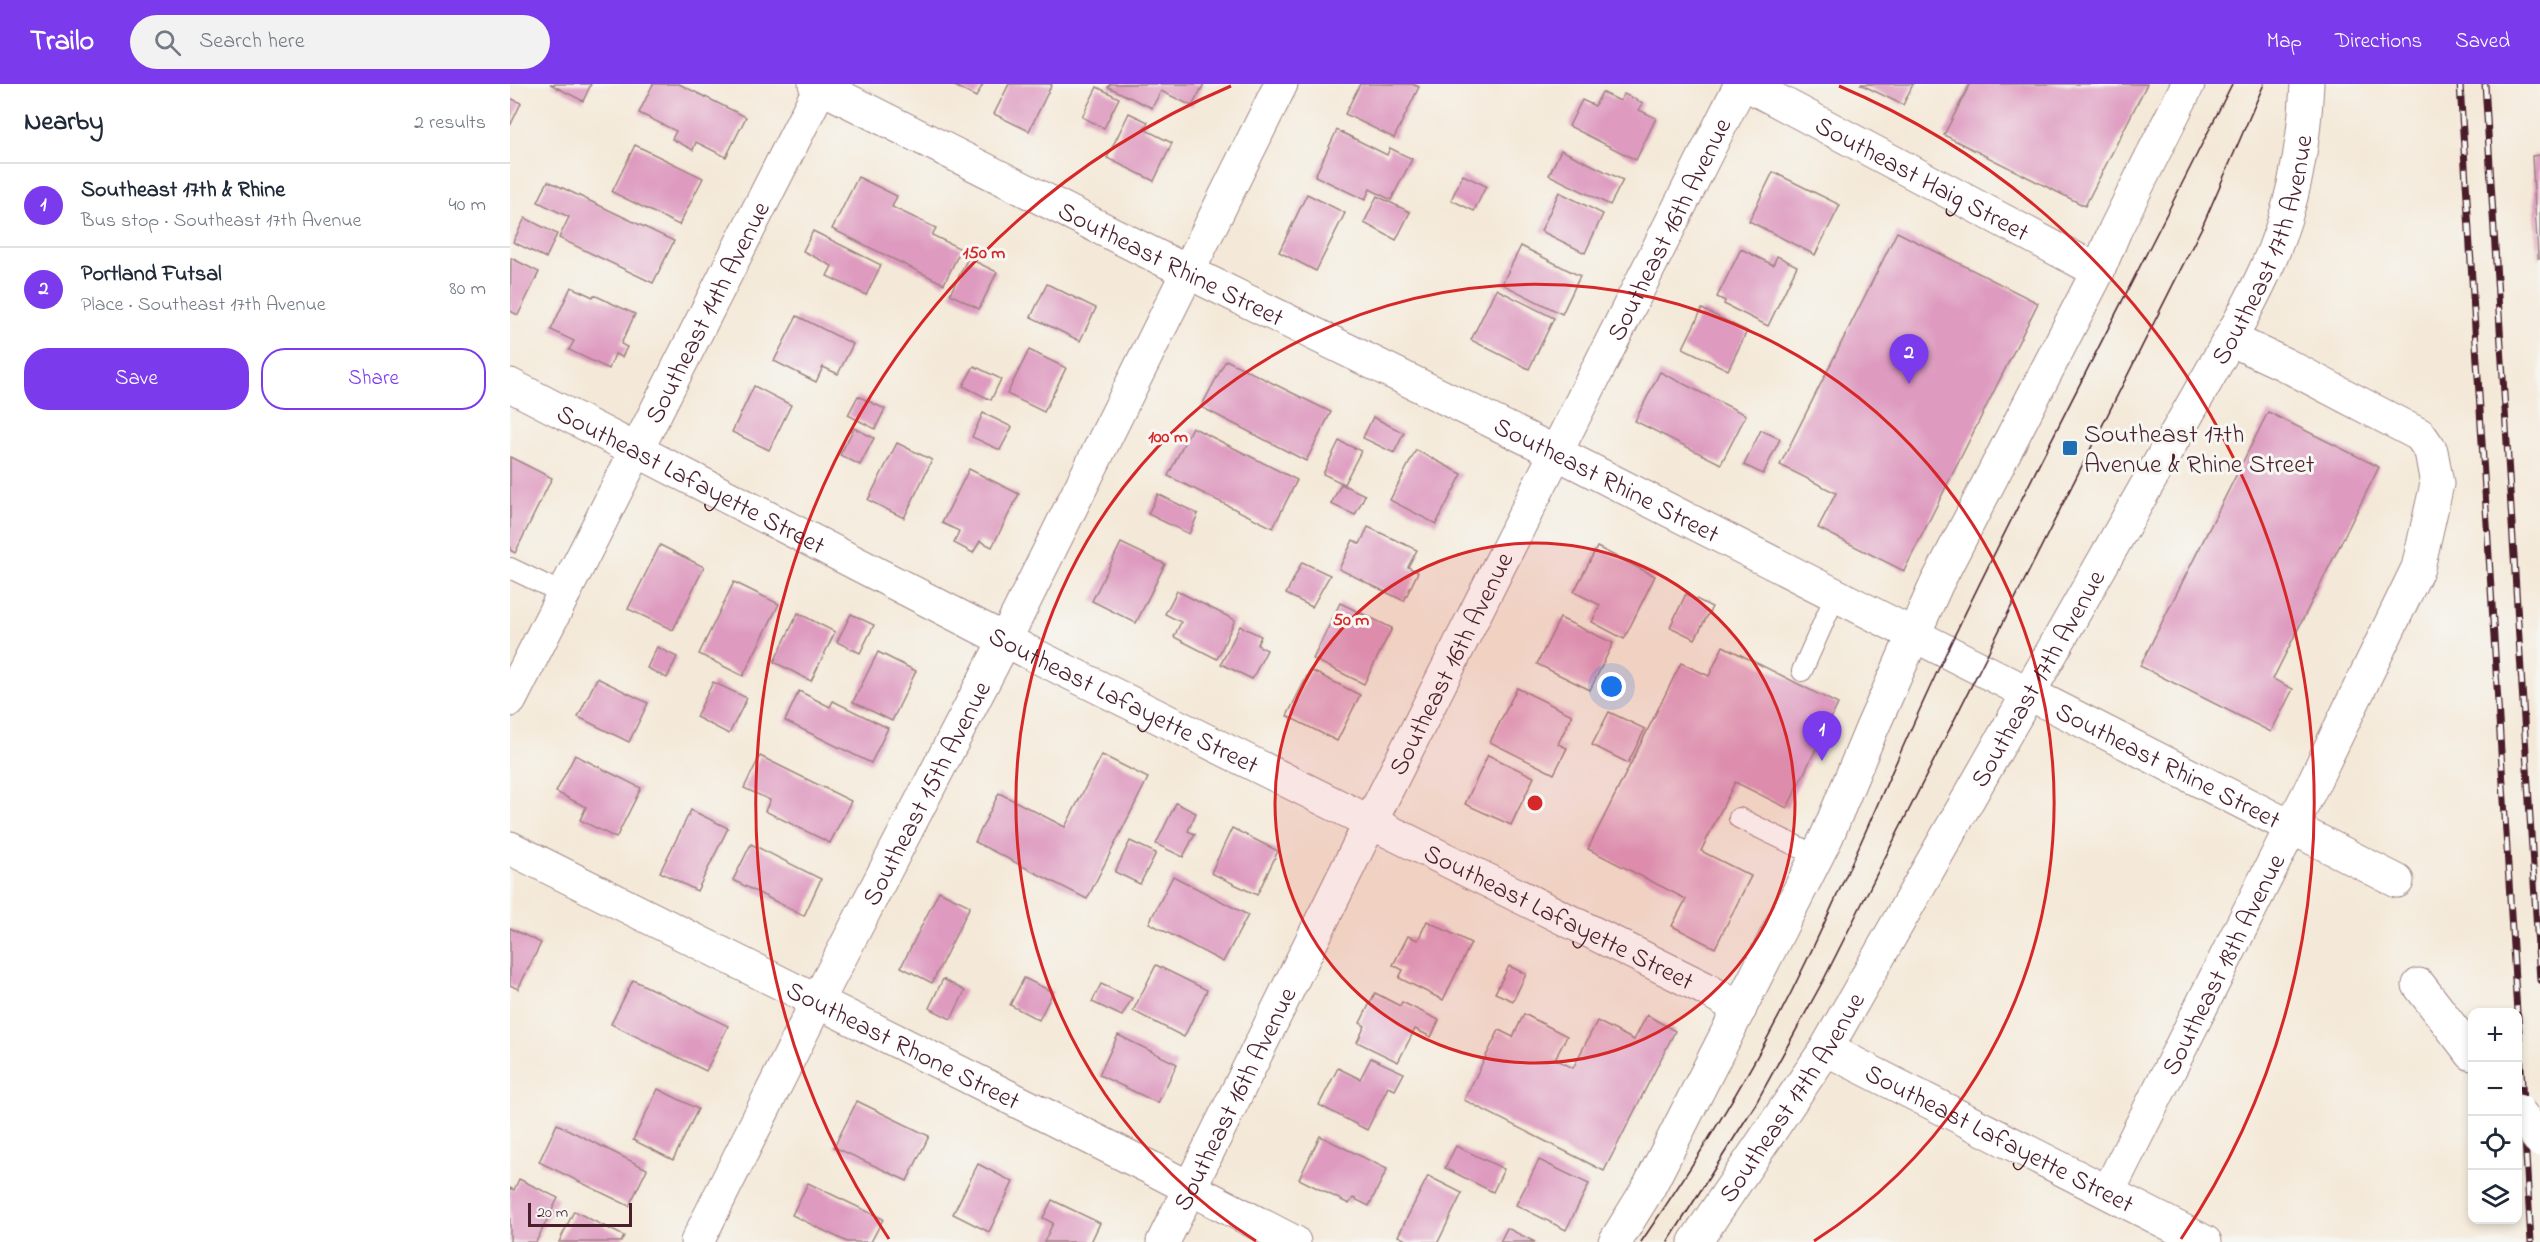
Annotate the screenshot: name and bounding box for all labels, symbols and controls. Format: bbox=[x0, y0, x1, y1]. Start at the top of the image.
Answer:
search box bbox=[130, 15, 550, 69]
text: Trailo bbox=[30, 22, 94, 63]
icon: search bbox=[151, 26, 184, 59]
text: Search here bbox=[199, 26, 305, 58]
text: Map bbox=[2266, 27, 2302, 57]
text: Directions bbox=[2335, 27, 2422, 57]
text: Saved bbox=[2455, 27, 2510, 57]
text: Nearby bbox=[24, 104, 103, 142]
street label: Southeast Haig Street bbox=[1807, 108, 2035, 253]
text: 2 results bbox=[414, 109, 486, 138]
street label: Southeast 16th Avenue bbox=[1599, 112, 1743, 349]
street label: Southeast 17th Avenue bbox=[2203, 132, 2325, 373]
text: Southeast 17th & Rhine bbox=[81, 175, 285, 207]
text: 1 bbox=[40, 191, 47, 220]
text: 40 m bbox=[449, 191, 486, 220]
street label: Southeast Rhine Street bbox=[1051, 193, 1290, 338]
street label: Southeast 14th Avenue bbox=[637, 195, 782, 431]
text: Bus stop · Southeast 17th Avenue bbox=[81, 207, 362, 236]
text: 150 m bbox=[963, 241, 1005, 267]
text: Portland Futsal bbox=[81, 259, 222, 291]
text: 2 bbox=[39, 275, 48, 304]
text: 80 m bbox=[449, 275, 486, 304]
text: Place · Southeast 17th Avenue bbox=[81, 291, 326, 320]
pin: 2 bbox=[1890, 334, 1928, 384]
button: Save bbox=[24, 348, 249, 410]
button: Share bbox=[261, 348, 486, 410]
street label: Southeast Lafayette Street bbox=[549, 396, 831, 566]
street label: Southeast Rhine Street bbox=[1486, 409, 1725, 555]
place label: Southeast 17th Avenue & Rhine Street bbox=[2084, 417, 2315, 485]
text: 100 m bbox=[1148, 425, 1188, 451]
marker: Southeast 17th Avenue & Rhine Street bbox=[2061, 439, 2079, 457]
street label: Southeast 16th Avenue bbox=[1381, 546, 1525, 783]
street label: Southeast 17th Avenue bbox=[1963, 564, 2117, 795]
text: 50 m bbox=[1333, 608, 1369, 634]
street label: Southeast Lafayette Street bbox=[981, 619, 1265, 786]
your location bbox=[1597, 672, 1626, 701]
street label: Southeast 15th Avenue bbox=[854, 675, 1003, 913]
street label: Southeast Rhine Street bbox=[2048, 694, 2287, 841]
pin: 1 bbox=[1802, 712, 1842, 761]
centre of rings bbox=[1525, 793, 1545, 813]
street label: Southeast Lafayette Street bbox=[1416, 836, 1700, 1002]
street label: Southeast 18th Avenue bbox=[2153, 848, 2297, 1083]
street label: Southeast Rhone Street bbox=[779, 973, 1026, 1122]
street label: Southeast 16th Avenue bbox=[1165, 981, 1308, 1218]
street label: Southeast 17th Avenue bbox=[1711, 986, 1877, 1212]
map controls bbox=[2468, 1008, 2522, 1224]
button: + bbox=[2468, 1008, 2522, 1062]
street label: Southeast Lafayette Street bbox=[1857, 1056, 2140, 1225]
button: − bbox=[2468, 1062, 2522, 1116]
button: locate bbox=[2468, 1116, 2522, 1170]
button: layers bbox=[2468, 1170, 2522, 1224]
scale bar bbox=[528, 1200, 632, 1228]
text: 20 m bbox=[537, 1201, 568, 1225]

